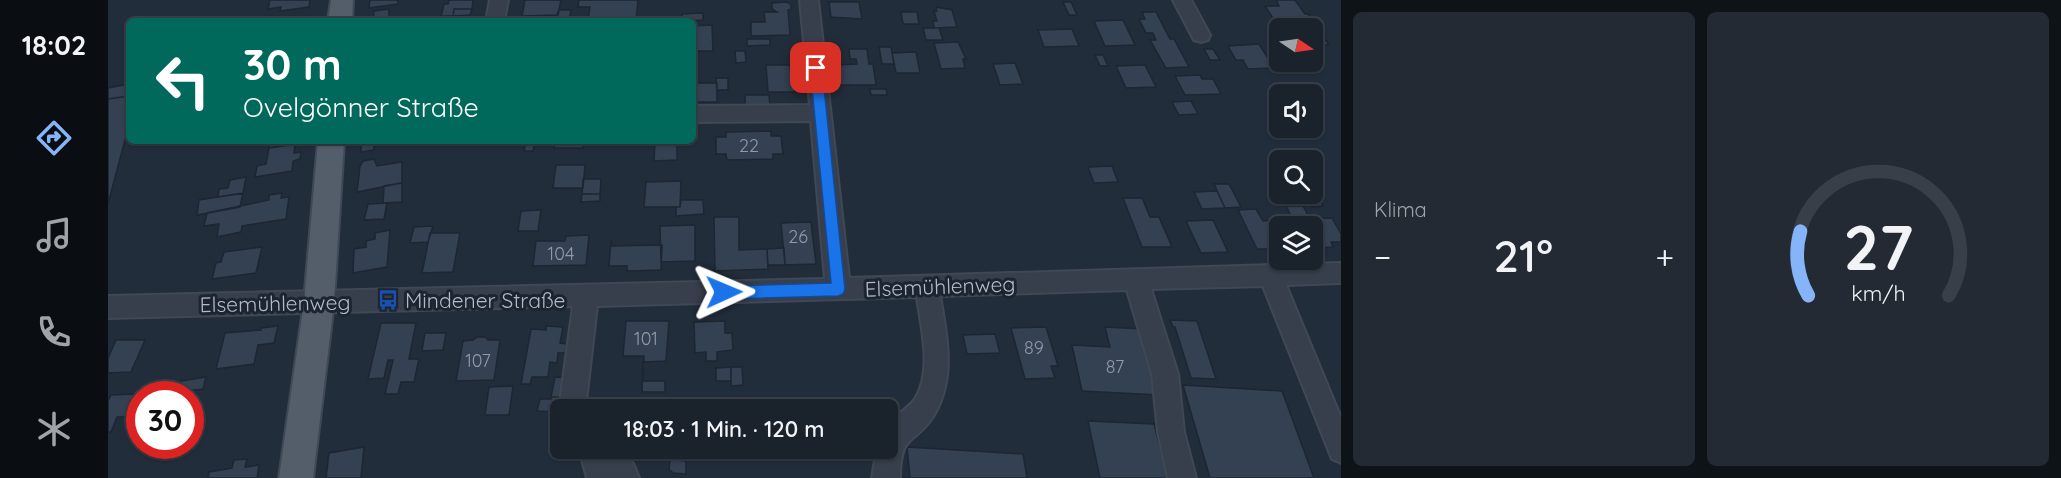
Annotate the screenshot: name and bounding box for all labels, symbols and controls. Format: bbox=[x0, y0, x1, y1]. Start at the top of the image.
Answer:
north arrow bbox=[1269, 18, 1323, 72]
map controls bbox=[1269, 18, 1323, 270]
text: 18:02 bbox=[22, 28, 86, 62]
text: 30 m bbox=[243, 38, 342, 91]
icon: left bbox=[144, 42, 222, 120]
pin bbox=[790, 42, 841, 93]
icon: arrive bbox=[799, 51, 832, 84]
button: sound bbox=[1269, 84, 1323, 138]
text: Ovelgönner Straße bbox=[243, 90, 479, 124]
icon: directions bbox=[33, 117, 75, 159]
house number: 22 bbox=[739, 134, 759, 157]
button: search bbox=[1269, 150, 1323, 204]
text: Klima bbox=[1374, 197, 1427, 222]
text: 27 bbox=[1843, 208, 1913, 286]
icon: music bbox=[33, 214, 75, 256]
button: layers bbox=[1269, 216, 1323, 270]
house number: 26 bbox=[788, 225, 808, 248]
text: 21° bbox=[1494, 227, 1553, 283]
text: − bbox=[1374, 236, 1391, 277]
text: + bbox=[1655, 236, 1674, 277]
house number: 104 bbox=[548, 242, 574, 265]
position arrow bbox=[692, 260, 756, 324]
street label: Elsemühlenweg bbox=[864, 270, 1016, 302]
text: km/h bbox=[1851, 280, 1905, 306]
place label: Mindener Straße bbox=[405, 287, 565, 313]
bus stop icon: Mindener Straße bbox=[376, 288, 400, 312]
street label: Elsemühlenweg bbox=[199, 289, 351, 317]
icon: phone bbox=[33, 311, 75, 353]
house number: 101 bbox=[634, 327, 658, 350]
house number: 89 bbox=[1024, 336, 1044, 359]
house number: 107 bbox=[465, 349, 491, 372]
house number: 87 bbox=[1106, 355, 1124, 378]
speed limit sign: 30 bbox=[126, 381, 204, 459]
icon: climate bbox=[33, 408, 75, 450]
text: 18:03 · 1 Min. · 120 m bbox=[624, 415, 824, 443]

